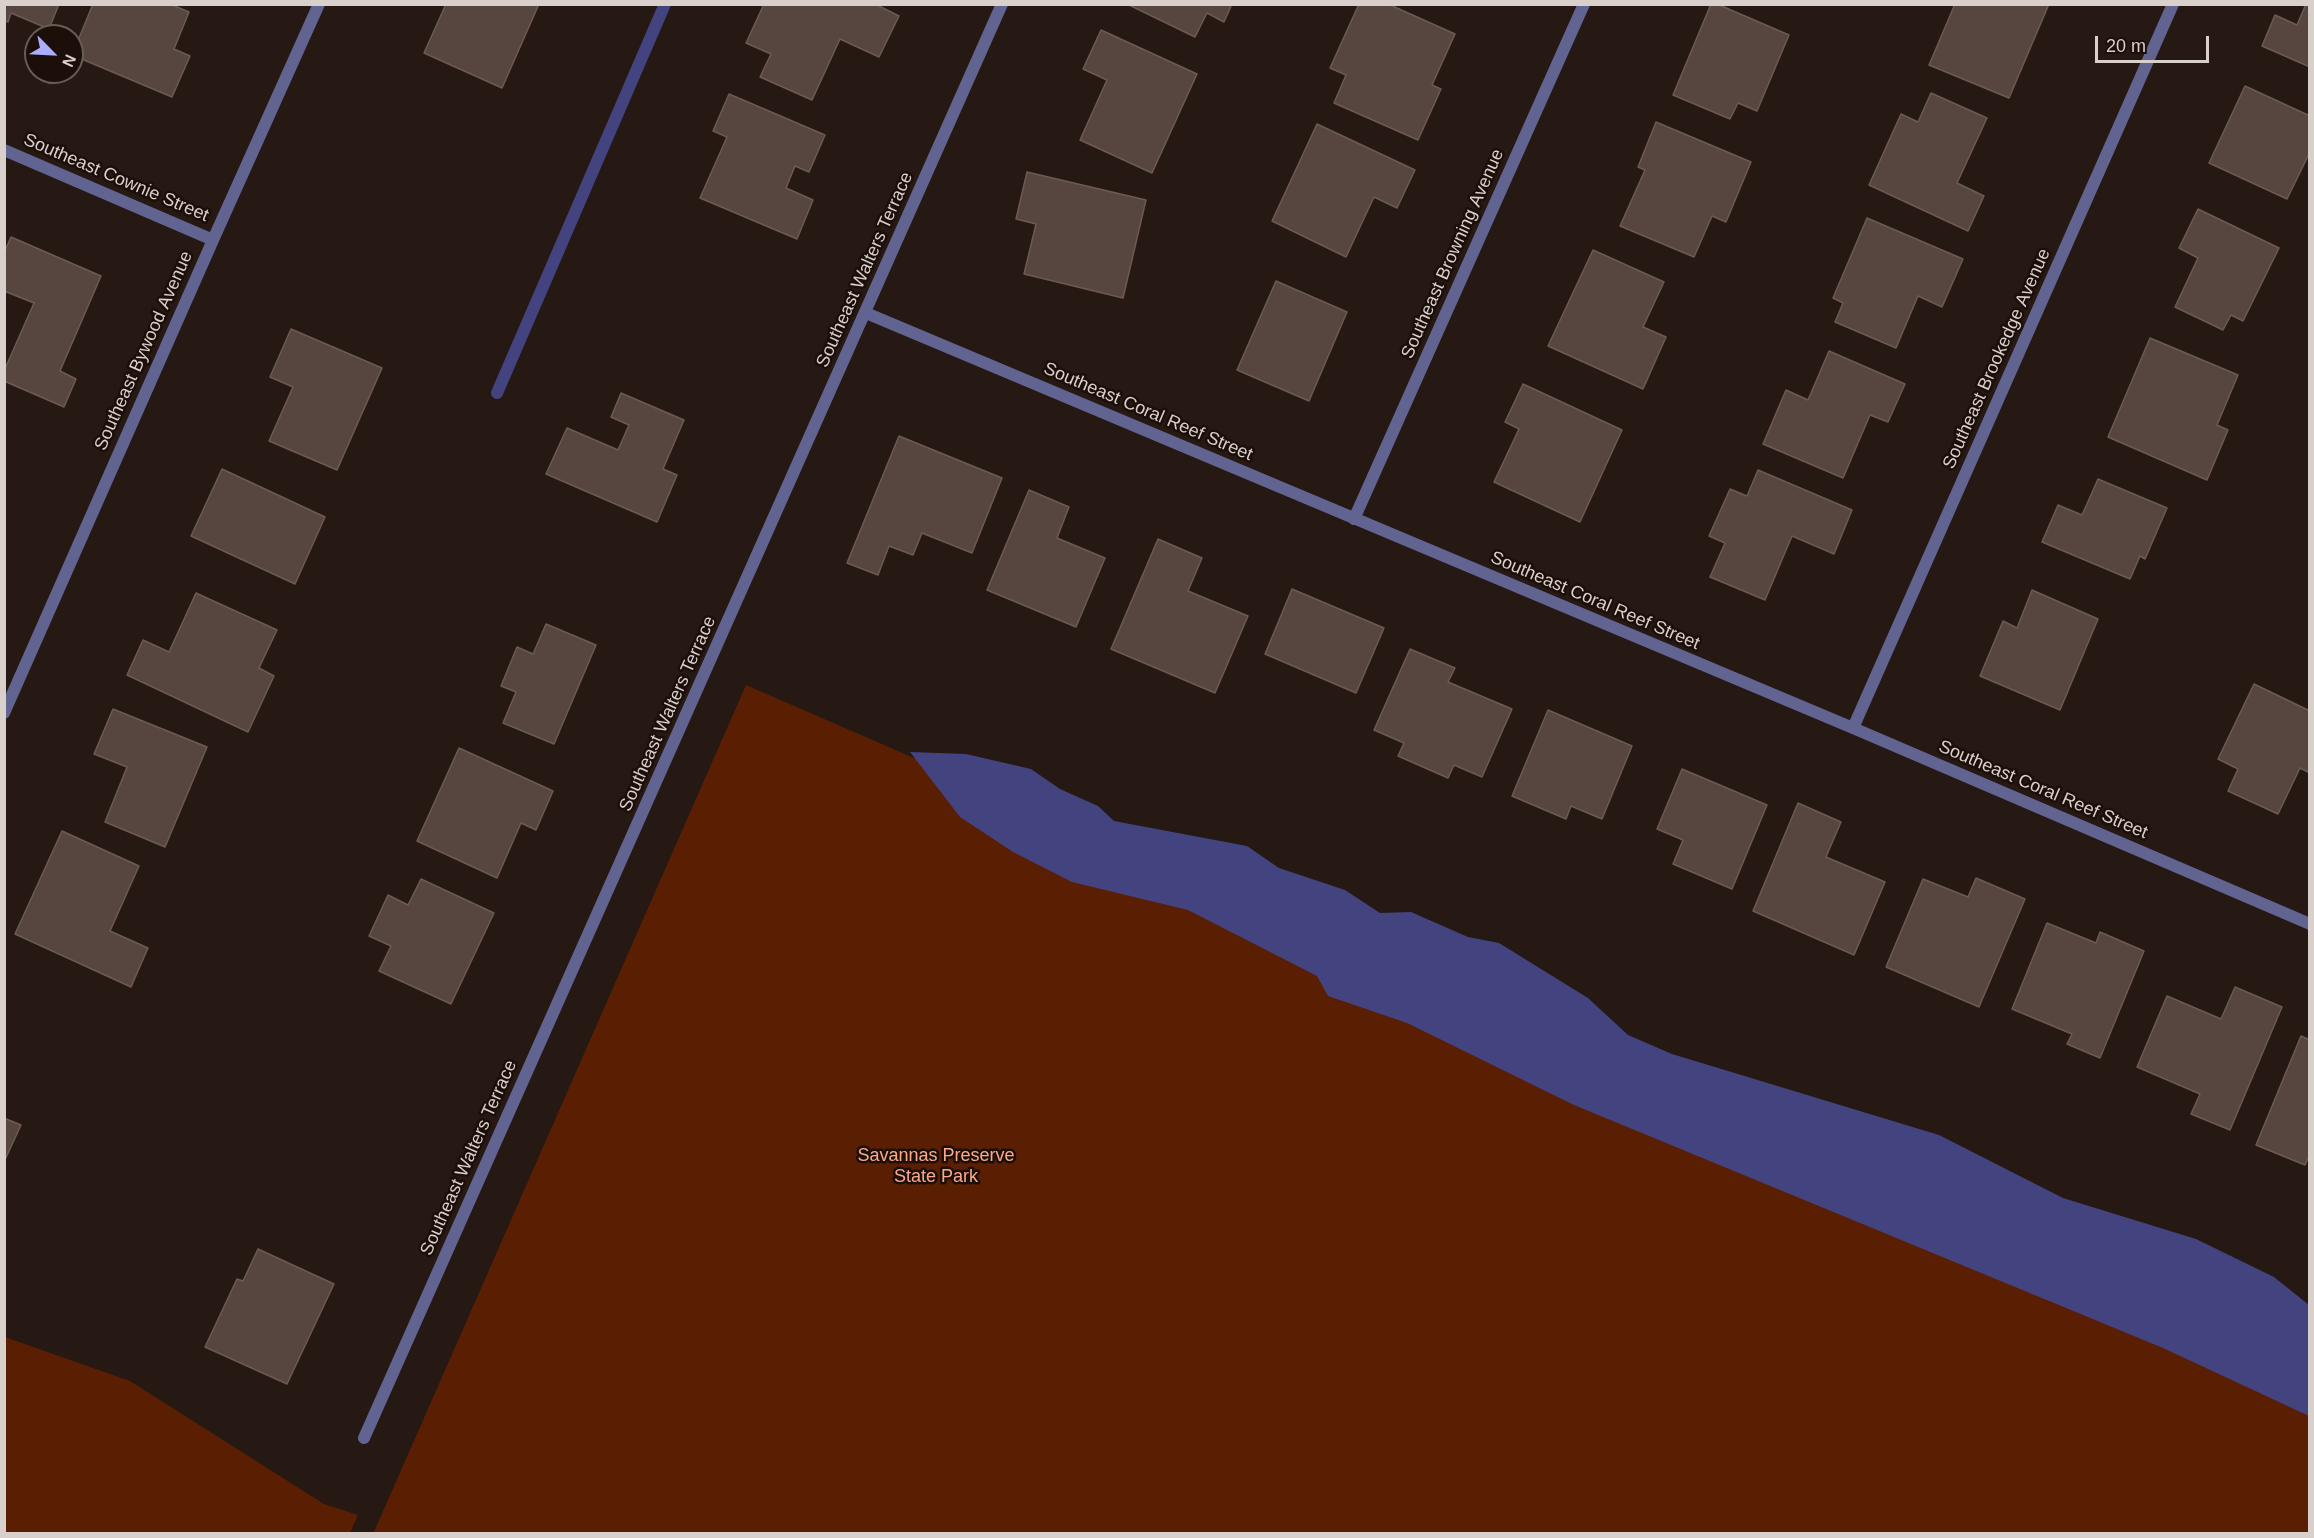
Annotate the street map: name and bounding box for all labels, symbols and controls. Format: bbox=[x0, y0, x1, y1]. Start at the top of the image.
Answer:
north arrow bbox=[24, 24, 84, 84]
scale bar bbox=[2098, 24, 2212, 62]
text: 20 m bbox=[2106, 36, 2146, 56]
text: N bbox=[59, 52, 79, 69]
street label: Southeast Cownie Street bbox=[20, 129, 212, 227]
street label: Southeast Browning Avenue bbox=[1397, 146, 1509, 362]
street label: Southeast Walters Terrace bbox=[812, 169, 918, 371]
street label: Southeast Brookedge Avenue bbox=[1939, 246, 2055, 472]
street label: Southeast Bywood Avenue bbox=[90, 248, 198, 454]
street label: Southeast Coral Reef Street bbox=[1040, 358, 1256, 466]
street label: Southeast Coral Reef Street bbox=[1487, 547, 1703, 655]
street label: Southeast Walters Terrace bbox=[615, 613, 721, 815]
street label: Southeast Coral Reef Street bbox=[1935, 736, 2151, 844]
street label: Southeast Walters Terrace bbox=[416, 1057, 522, 1259]
park label: Savannas Preserve State Park bbox=[857, 1145, 1015, 1188]

